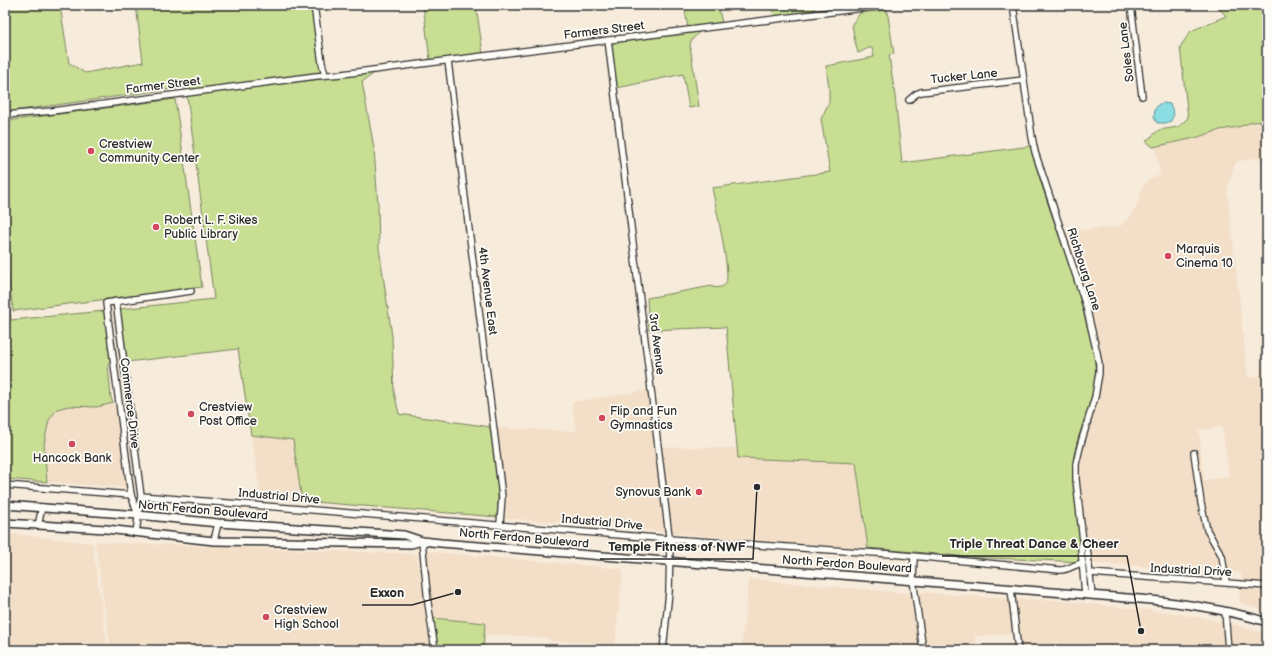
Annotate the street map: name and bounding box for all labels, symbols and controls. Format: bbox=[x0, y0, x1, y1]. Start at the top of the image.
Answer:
street label: Farmers Street bbox=[563, 18, 646, 43]
street label: Soles Lane bbox=[1115, 21, 1138, 83]
street label: Tucker Lane bbox=[930, 66, 998, 87]
street label: Farmer Street bbox=[125, 73, 202, 98]
place label: Crestview Community Center bbox=[99, 137, 200, 166]
marker: Crestview Community Center bbox=[86, 146, 96, 156]
place label: Robert L. F. Sikes Public Library bbox=[164, 213, 257, 242]
marker: Robert L. F. Sikes Public Library bbox=[151, 222, 161, 232]
street label: Richbourg Lane bbox=[1063, 226, 1104, 312]
place label: Marquis Cinema 10 bbox=[1176, 242, 1233, 271]
street label: 4th Avenue East bbox=[475, 246, 500, 336]
marker: Marquis Cinema 10 bbox=[1163, 251, 1173, 261]
street label: 3rd Avenue bbox=[645, 312, 668, 376]
street label: Commerce Drive bbox=[116, 357, 143, 449]
place label: Crestview Post Office bbox=[199, 400, 257, 429]
place label: Flip and Fun Gymnastics bbox=[610, 404, 677, 433]
marker: Crestview Post Office bbox=[186, 409, 196, 419]
marker: Flip and Fun Gymnastics bbox=[597, 413, 607, 423]
marker: Hancock Bank bbox=[67, 439, 77, 449]
place label: Hancock Bank bbox=[33, 451, 111, 466]
street label: Industrial Drive bbox=[238, 485, 320, 508]
place label: Synovus Bank bbox=[616, 485, 691, 500]
marker: Synovus Bank bbox=[694, 487, 704, 497]
street label: North Ferdon Boulevard bbox=[137, 497, 269, 524]
street label: Industrial Drive bbox=[561, 511, 643, 534]
street label: North Ferdon Boulevard bbox=[458, 525, 590, 552]
callout: Triple Threat Dance & Cheer bbox=[942, 531, 1127, 556]
callout: Temple Fitness of NWF bbox=[600, 534, 753, 559]
text: Triple Threat Dance & Cheer bbox=[949, 536, 1119, 552]
text: Temple Fitness of NWF bbox=[608, 539, 746, 555]
street label: North Ferdon Boulevard bbox=[781, 552, 913, 577]
street label: Industrial Drive bbox=[1150, 561, 1232, 580]
callout: Exxon bbox=[362, 580, 412, 605]
text: Exxon bbox=[370, 585, 404, 601]
place label: Crestview High School bbox=[274, 603, 339, 632]
marker: Crestview High School bbox=[261, 612, 271, 622]

